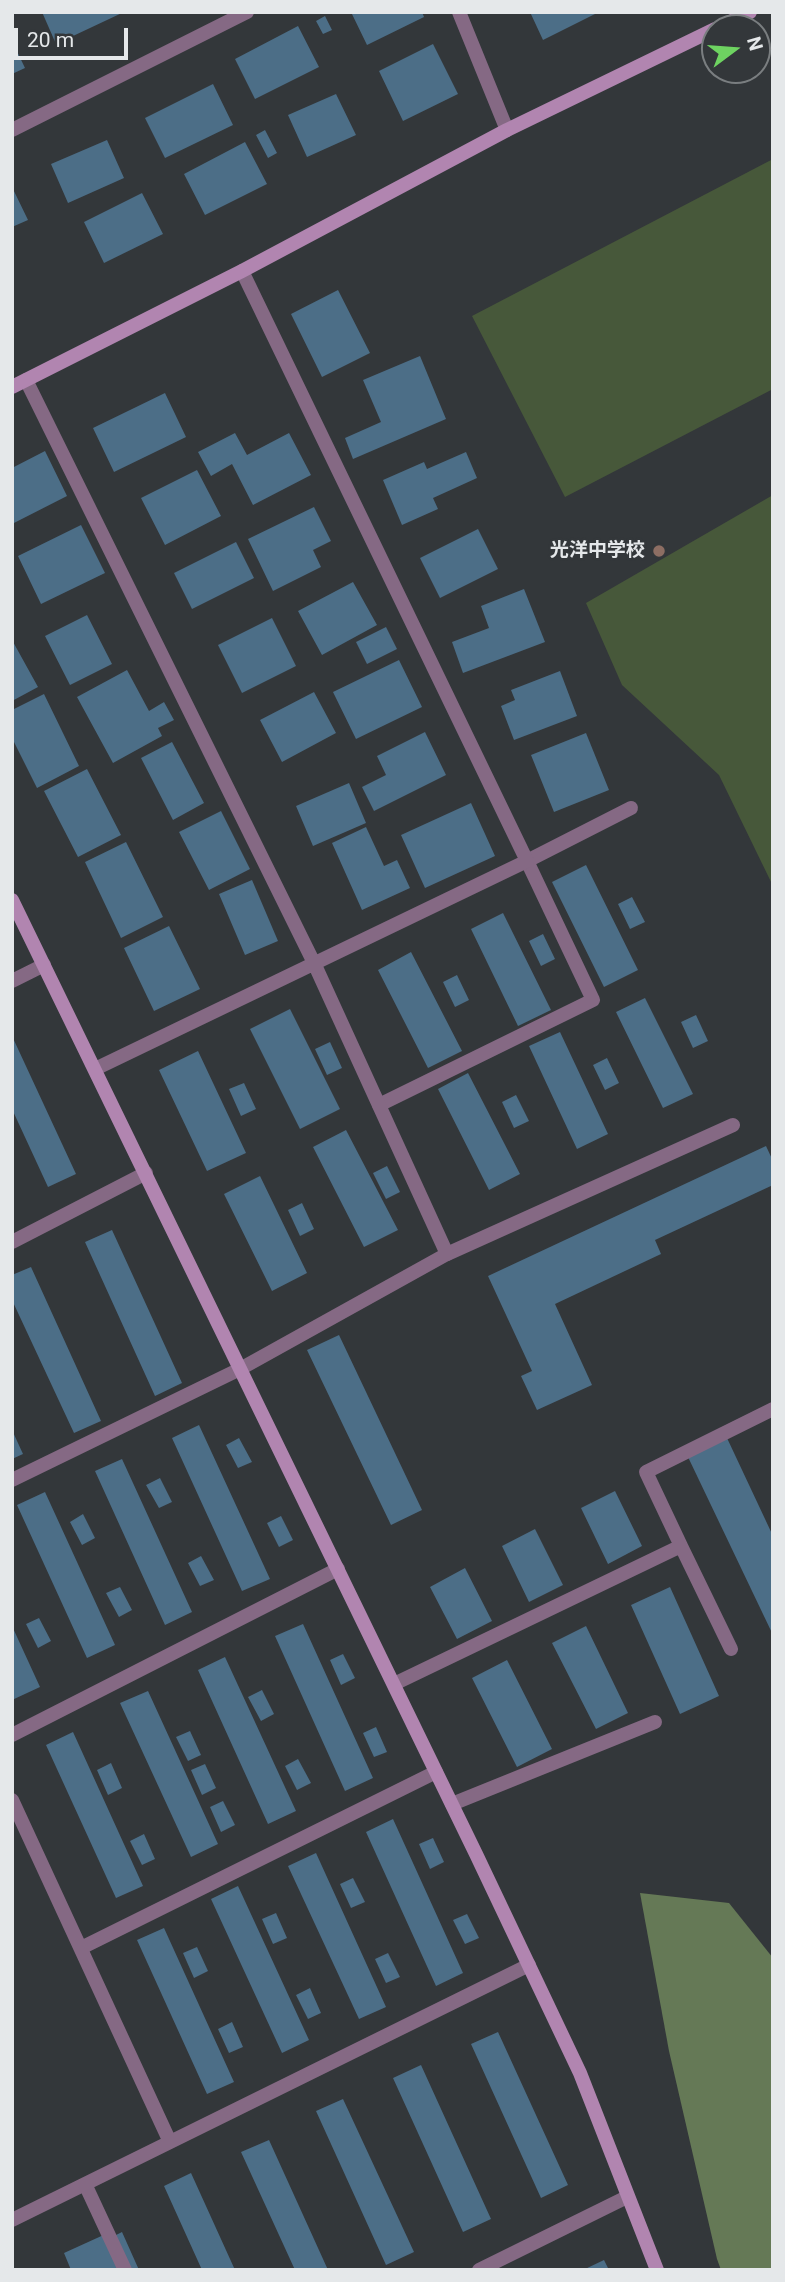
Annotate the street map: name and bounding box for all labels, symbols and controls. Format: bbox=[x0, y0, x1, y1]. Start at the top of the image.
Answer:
scale bar bbox=[18, 14, 131, 58]
north arrow bbox=[701, 14, 771, 84]
text: 20 m bbox=[27, 28, 74, 52]
text: N bbox=[742, 34, 768, 53]
place label: 光洋中学校 bbox=[550, 540, 645, 562]
marker: 光洋中学校 bbox=[651, 543, 667, 559]

